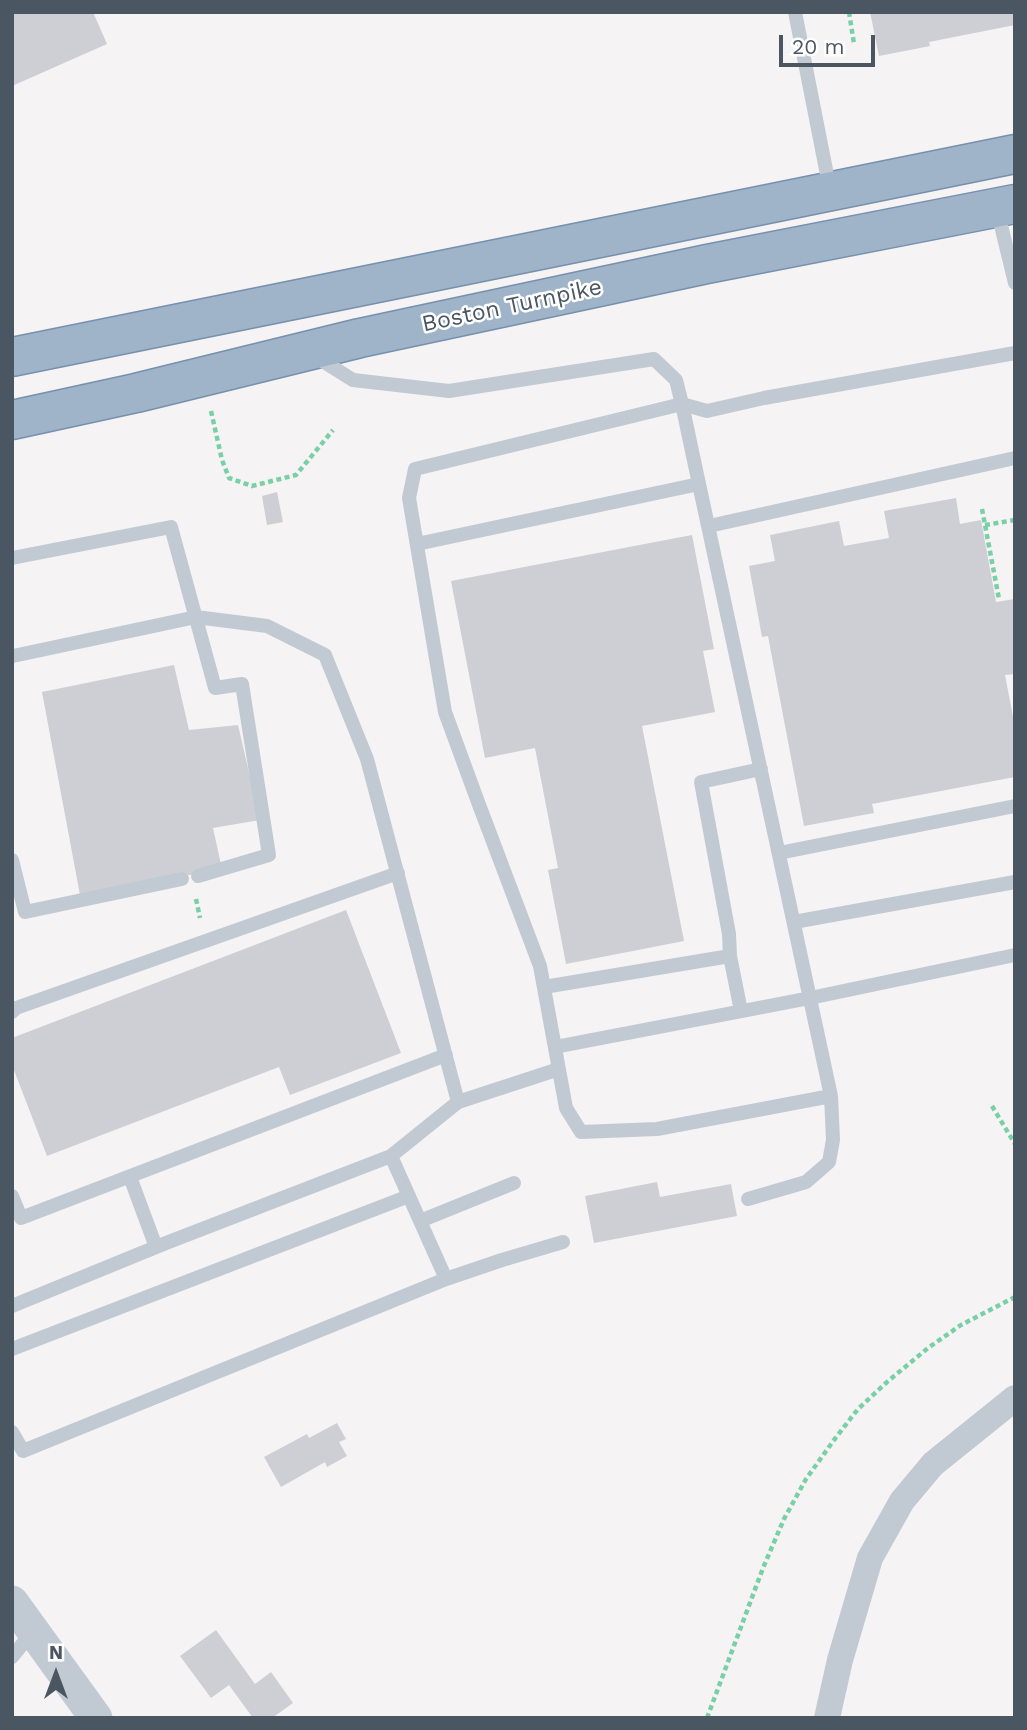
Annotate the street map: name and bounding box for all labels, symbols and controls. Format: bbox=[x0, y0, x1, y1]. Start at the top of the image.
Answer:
scale bar bbox=[782, 21, 878, 65]
text: 20 m bbox=[792, 34, 844, 59]
street label: Boston Turnpike bbox=[420, 273, 604, 339]
north arrow bbox=[21, 1639, 91, 1709]
text: N bbox=[49, 1641, 63, 1664]

